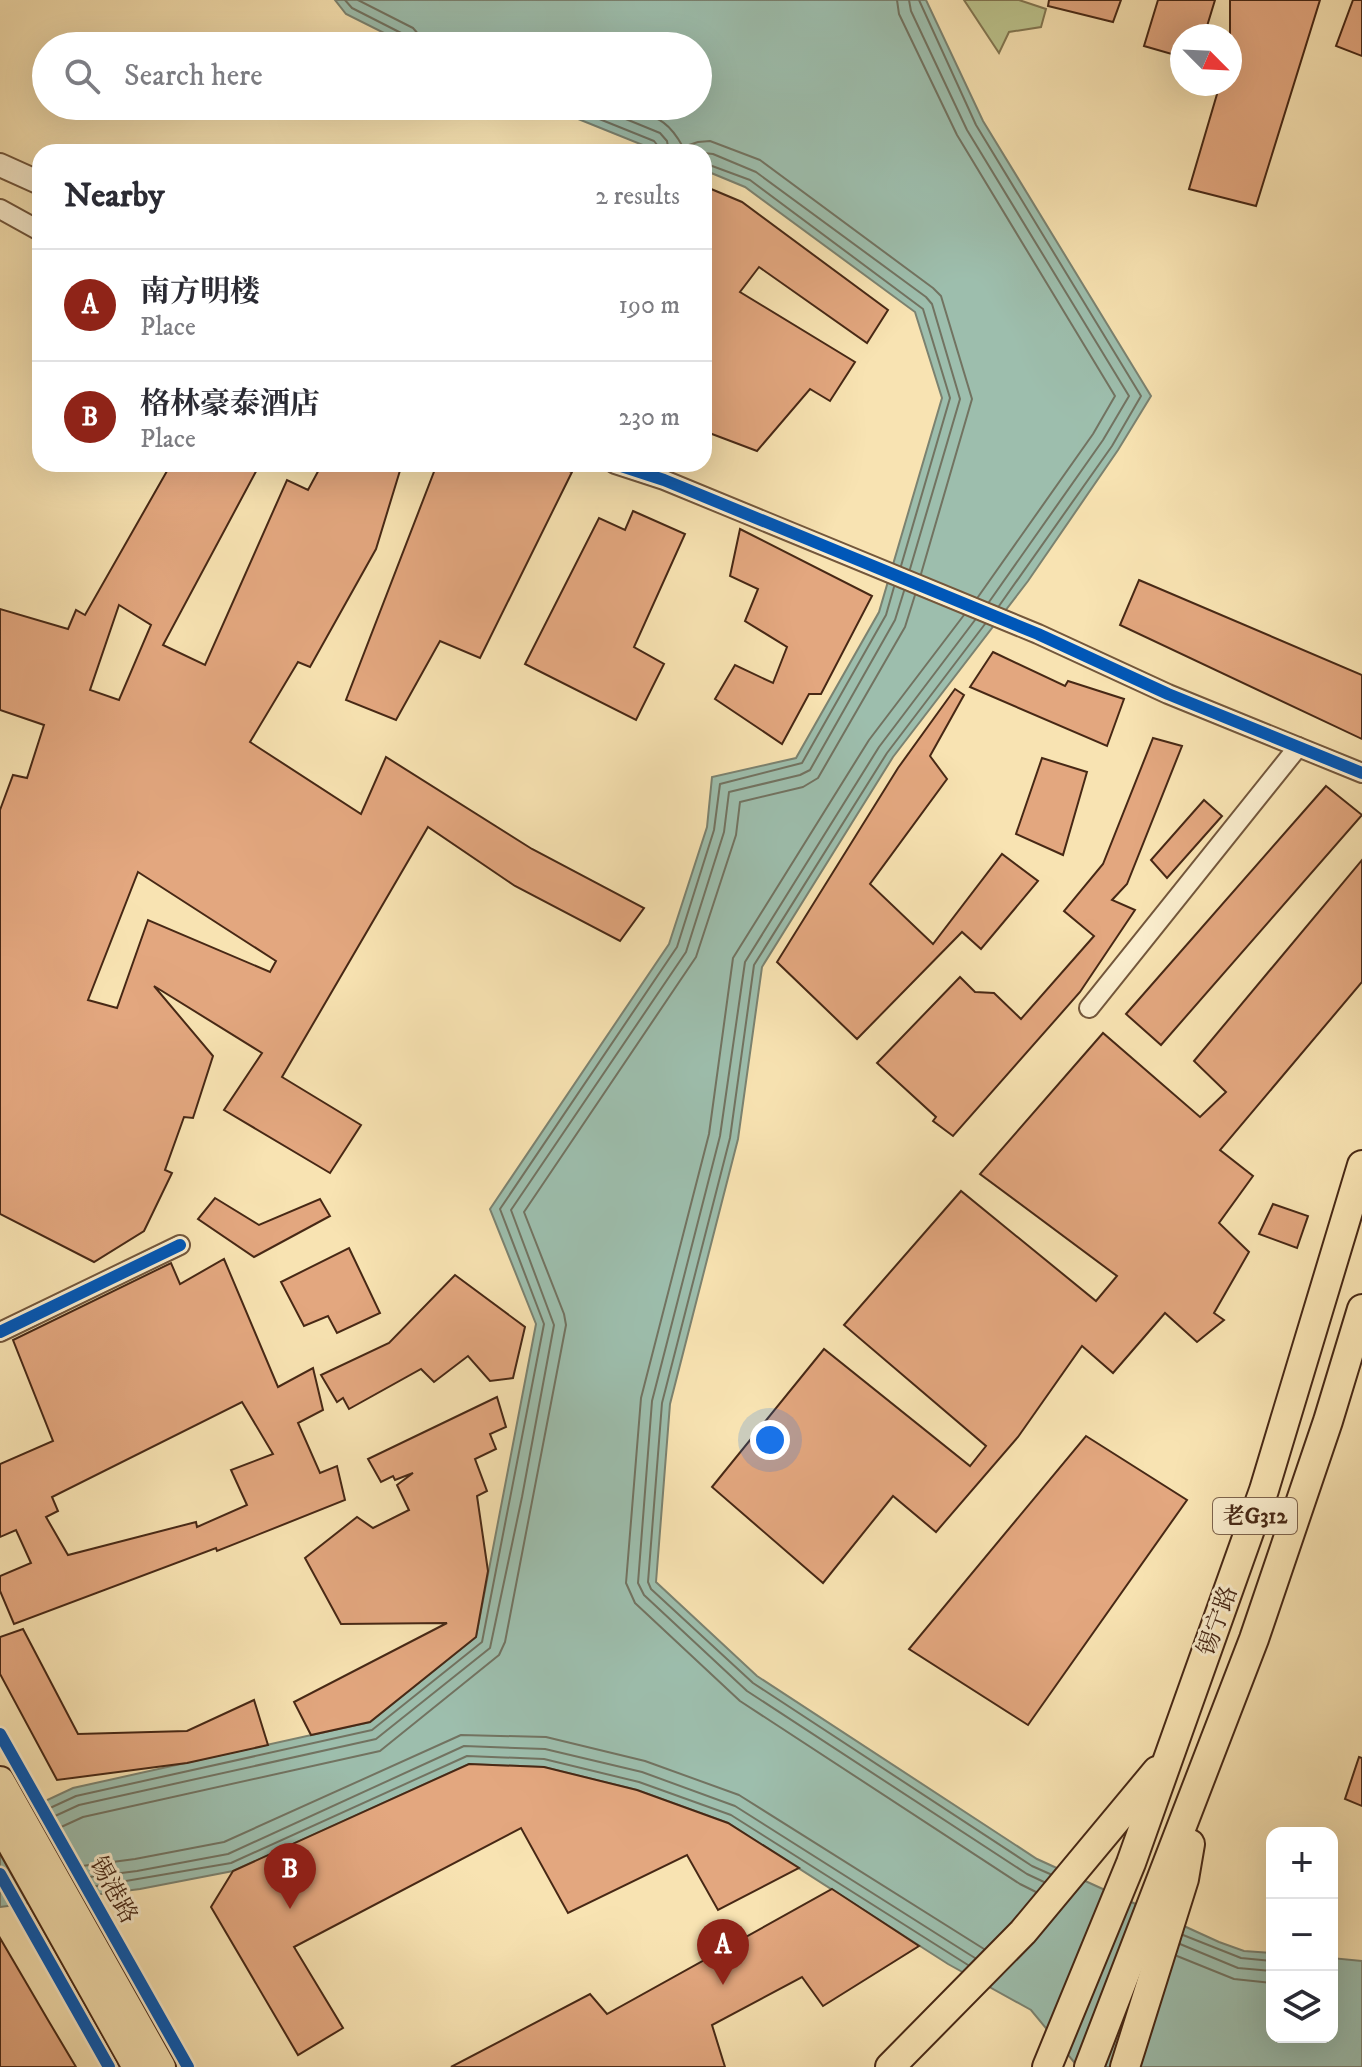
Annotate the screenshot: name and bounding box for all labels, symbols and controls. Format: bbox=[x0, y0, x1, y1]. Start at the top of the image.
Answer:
north arrow bbox=[1170, 24, 1242, 96]
search box bbox=[32, 32, 712, 120]
icon: search bbox=[60, 54, 104, 98]
text: Search here bbox=[124, 58, 263, 95]
text: Nearby bbox=[64, 175, 165, 217]
text: 2 results bbox=[595, 180, 680, 213]
text: 南方明楼 bbox=[140, 274, 260, 311]
text: A bbox=[82, 289, 98, 322]
text: 190 m bbox=[618, 289, 680, 322]
text: Place bbox=[140, 311, 196, 344]
text: 格林豪泰酒店 bbox=[140, 386, 320, 423]
text: B bbox=[82, 401, 98, 434]
text: 230 m bbox=[618, 401, 680, 434]
text: Place bbox=[140, 423, 196, 456]
your location bbox=[750, 1420, 790, 1460]
road number: 老G312 bbox=[1213, 1498, 1297, 1534]
street label: 锡宁路 bbox=[1192, 1582, 1244, 1660]
map controls bbox=[1266, 1827, 1338, 2043]
button: + bbox=[1266, 1827, 1338, 1899]
pin: B bbox=[264, 1843, 316, 1909]
street label: 锡港路 bbox=[82, 1851, 144, 1929]
button: − bbox=[1266, 1899, 1338, 1971]
pin: A bbox=[697, 1919, 749, 1985]
button: layers bbox=[1266, 1971, 1338, 2043]

